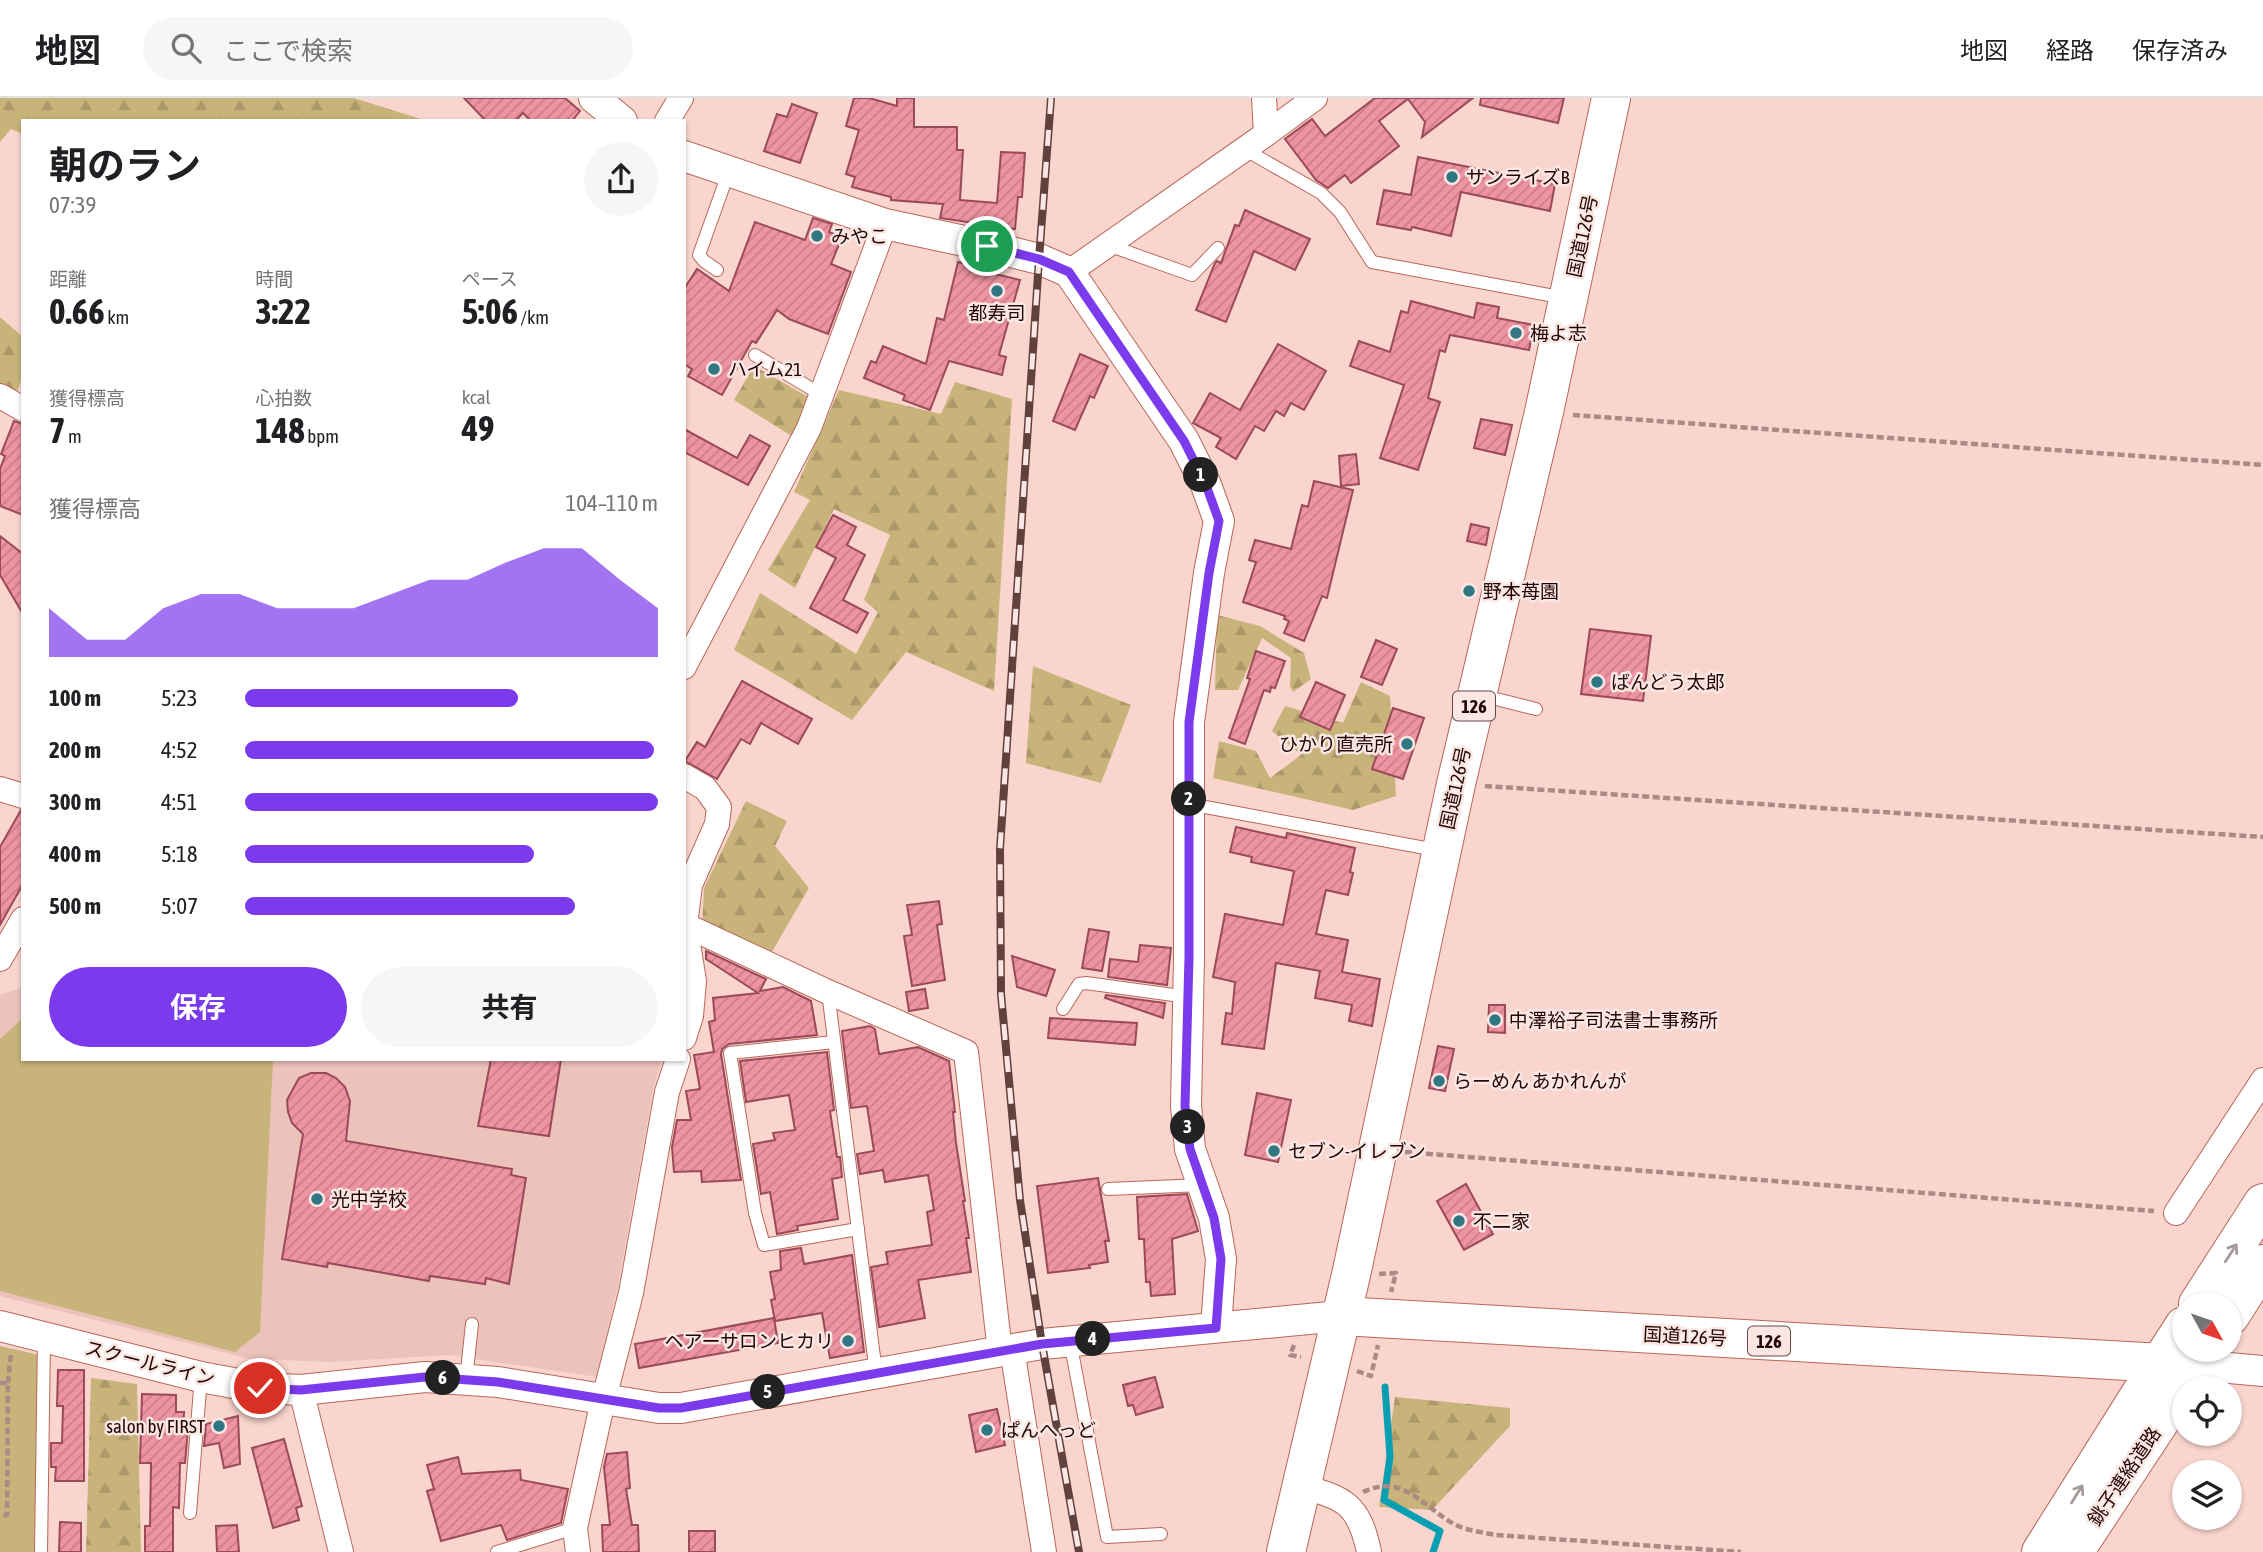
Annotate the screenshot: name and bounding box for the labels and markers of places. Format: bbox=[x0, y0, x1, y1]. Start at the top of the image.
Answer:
place label: サンライズB bbox=[1466, 166, 1569, 188]
marker: サンライズB bbox=[1444, 169, 1460, 185]
pin bbox=[957, 216, 1017, 276]
place label: みやこ bbox=[831, 225, 888, 247]
marker: みやこ bbox=[809, 228, 825, 244]
marker: 都寿司 bbox=[989, 283, 1005, 299]
place label: 都寿司 bbox=[968, 302, 1026, 324]
place label: 梅よ志 bbox=[1530, 322, 1587, 344]
marker: 梅よ志 bbox=[1508, 325, 1524, 341]
place label: ハイム21 bbox=[728, 358, 802, 380]
marker: ハイム21 bbox=[706, 361, 722, 377]
pin: 1 bbox=[1184, 458, 1218, 492]
place label: 野本苺園 bbox=[1483, 580, 1559, 602]
marker: 野本苺園 bbox=[1461, 583, 1477, 599]
place label: ばんどう太郎 bbox=[1611, 671, 1724, 693]
marker: ばんどう太郎 bbox=[1589, 674, 1605, 690]
place label: ひかり直売所 bbox=[1279, 733, 1393, 755]
marker: ひかり直売所 bbox=[1399, 736, 1415, 752]
pin: 2 bbox=[1172, 782, 1206, 816]
place label: 中澤裕子司法書士事務所 bbox=[1509, 1009, 1718, 1031]
marker: 中澤裕子司法書士事務所 bbox=[1487, 1012, 1503, 1028]
place label: らーめん あかれんが bbox=[1453, 1070, 1627, 1092]
marker: らーめん あかれんが bbox=[1431, 1073, 1447, 1089]
pin: 3 bbox=[1170, 1110, 1206, 1144]
place label: セブン-イレブン bbox=[1288, 1140, 1426, 1162]
marker: セブン-イレブン bbox=[1266, 1143, 1282, 1159]
place label: 光中学校 bbox=[331, 1188, 407, 1210]
marker: 光中学校 bbox=[309, 1191, 325, 1207]
place label: 不二家 bbox=[1473, 1210, 1530, 1232]
marker: 不二家 bbox=[1451, 1213, 1467, 1229]
pin: 4 bbox=[1076, 1322, 1110, 1356]
place label: ヘアーサロンヒカリ bbox=[665, 1330, 834, 1352]
marker: ヘアーサロンヒカリ bbox=[840, 1333, 856, 1349]
pin bbox=[230, 1358, 290, 1418]
pin: 6 bbox=[426, 1360, 460, 1396]
pin: 5 bbox=[750, 1374, 786, 1410]
place label: salon by FIRST bbox=[106, 1415, 206, 1437]
marker: salon by FIRST bbox=[211, 1418, 227, 1434]
place label: ぱんへっど bbox=[1001, 1419, 1096, 1441]
marker: ぱんへっど bbox=[979, 1422, 995, 1438]

